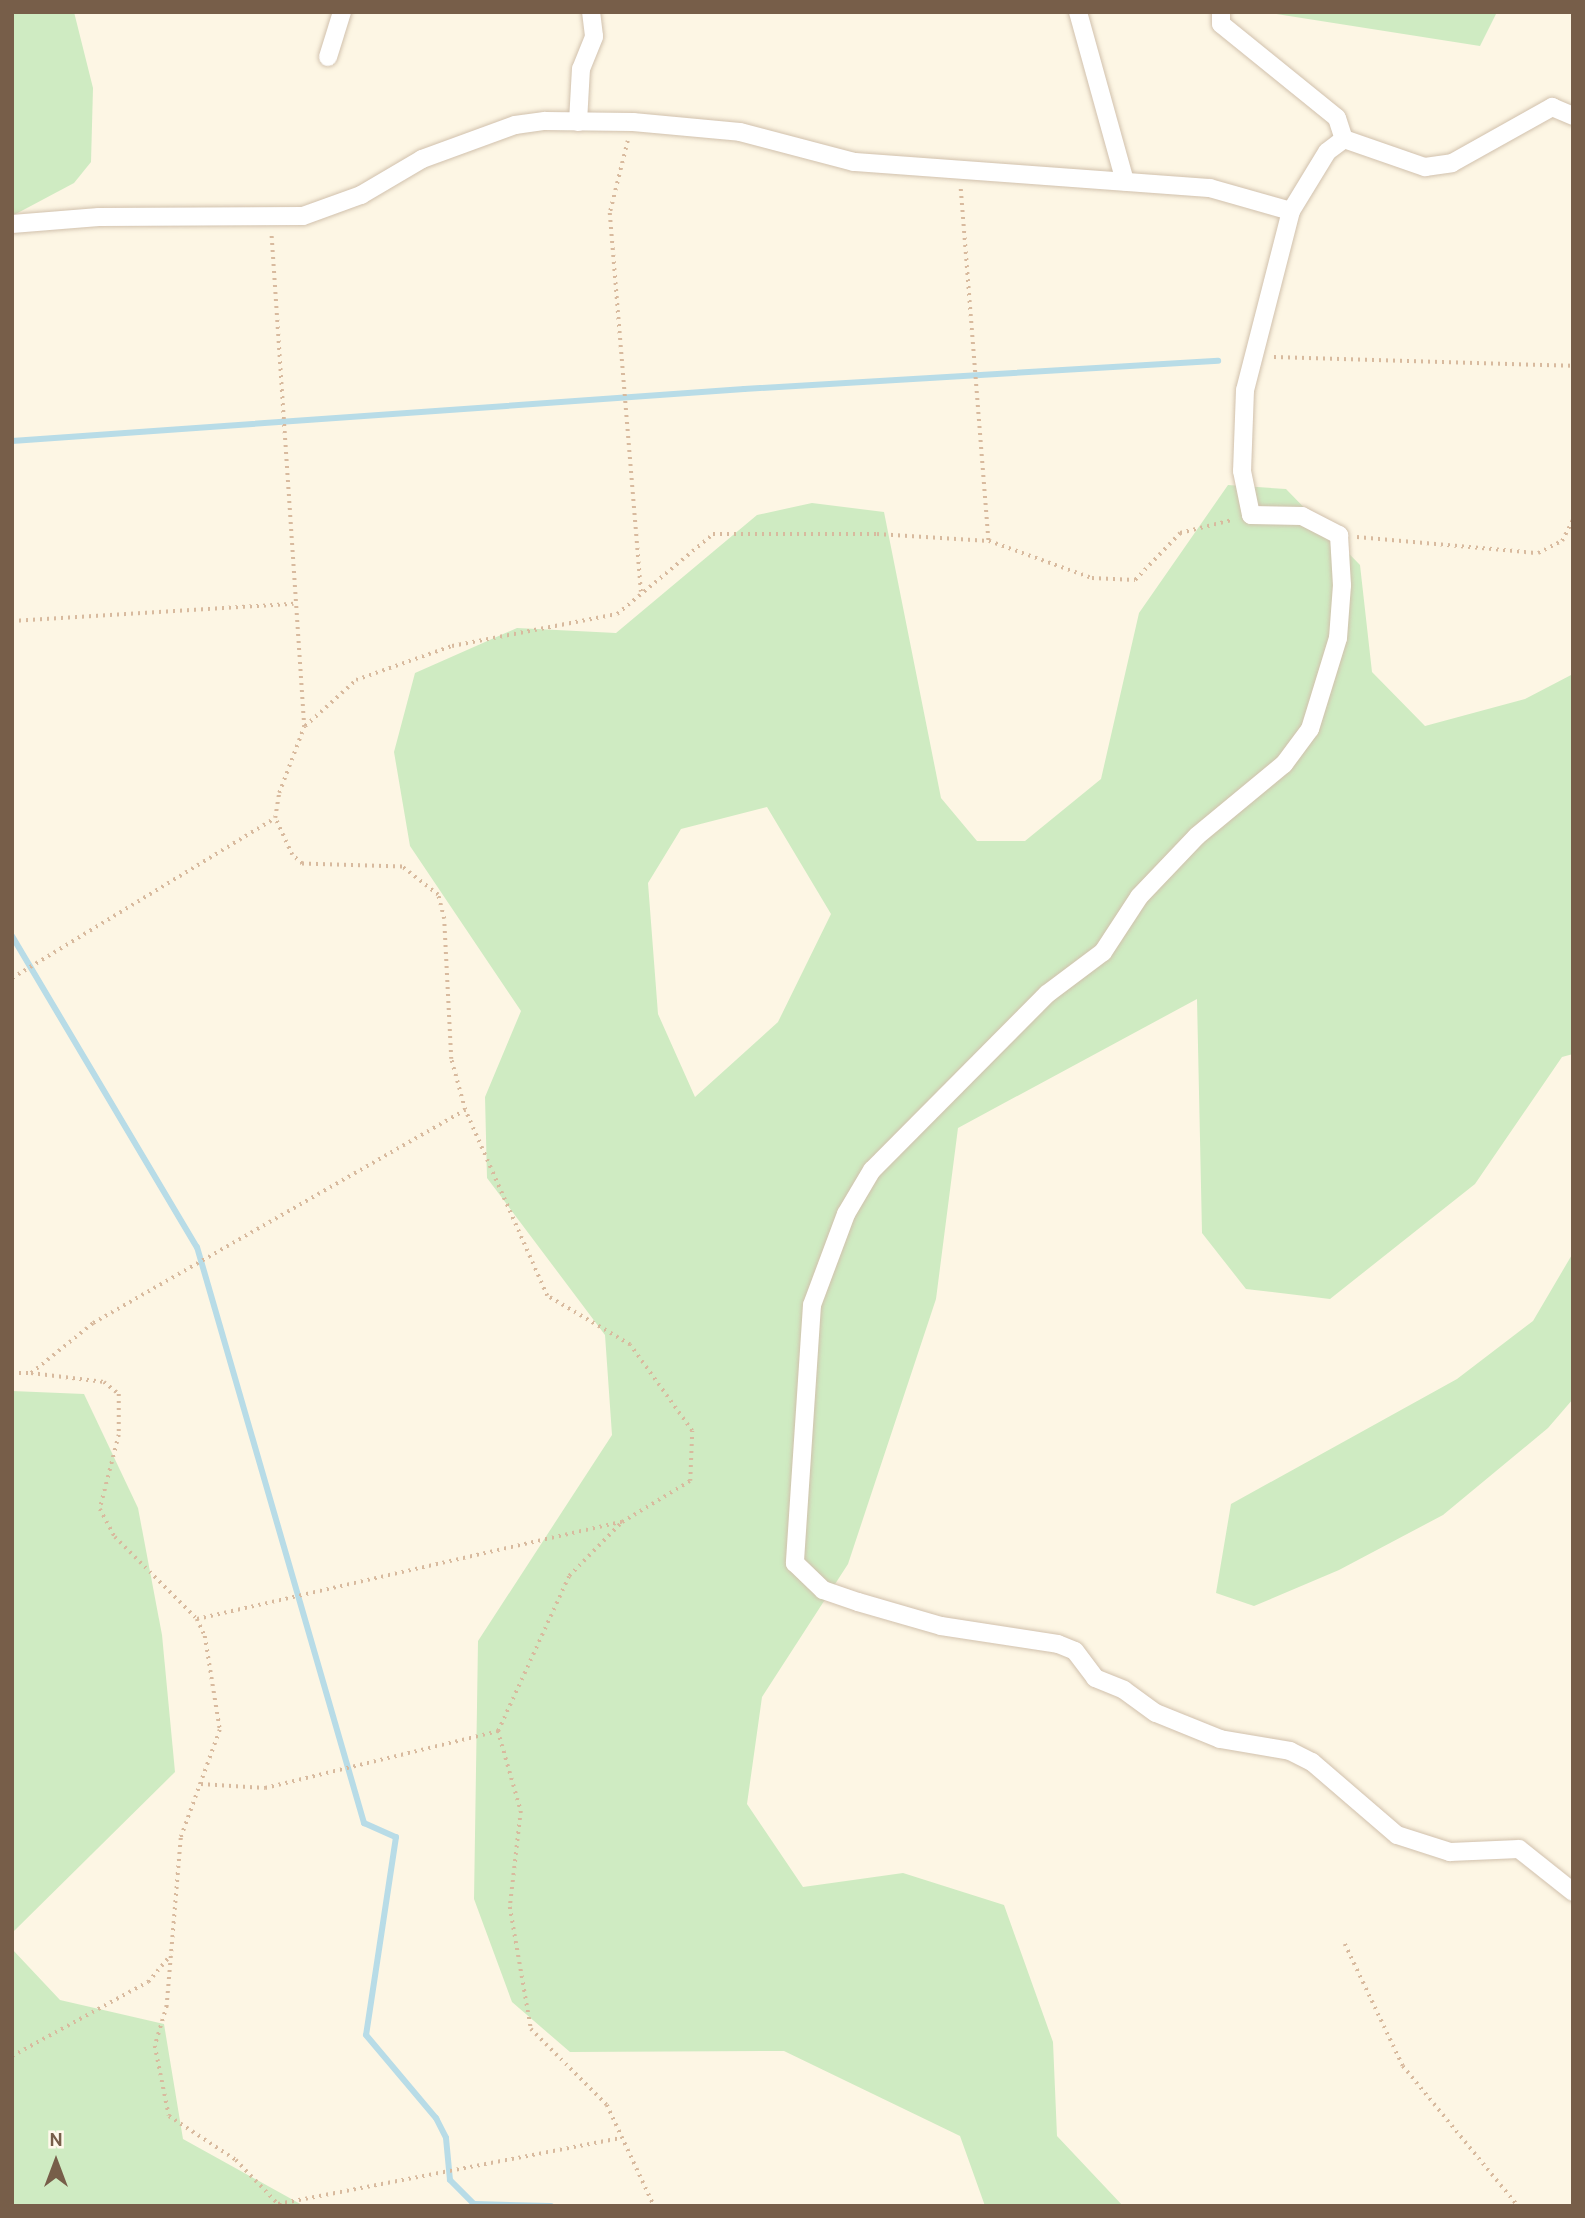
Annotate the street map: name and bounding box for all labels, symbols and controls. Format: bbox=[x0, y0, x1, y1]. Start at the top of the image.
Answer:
north arrow bbox=[21, 2127, 91, 2197]
text: N bbox=[49, 2129, 63, 2153]

